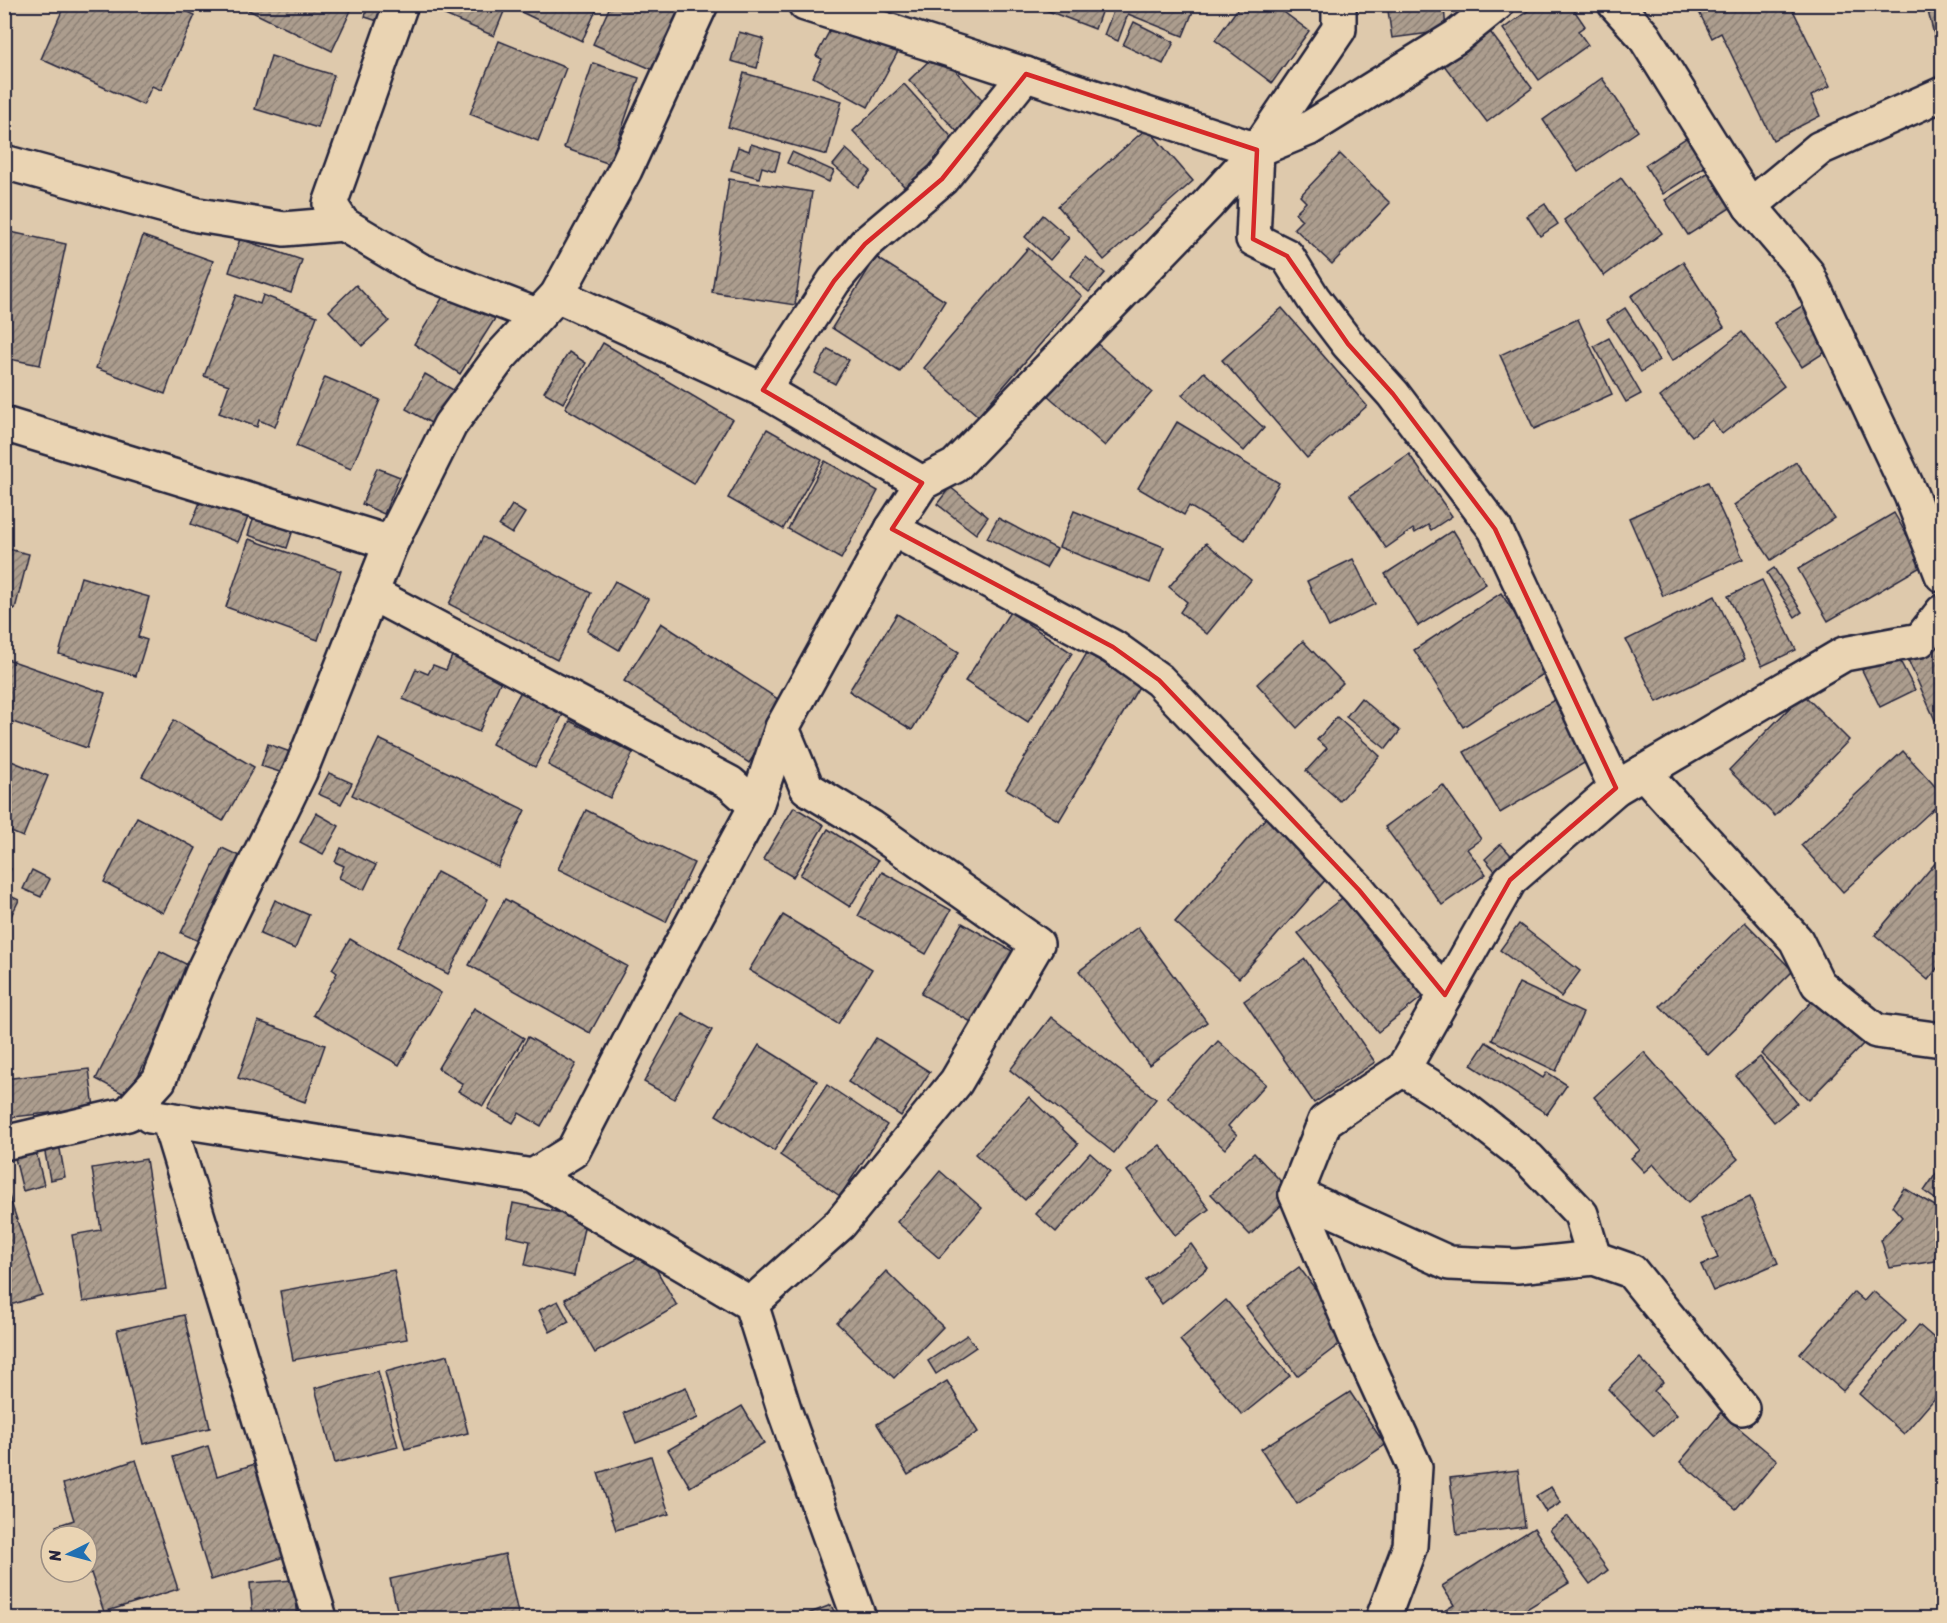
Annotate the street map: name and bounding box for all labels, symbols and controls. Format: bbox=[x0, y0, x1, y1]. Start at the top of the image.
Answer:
north arrow bbox=[39, 1524, 99, 1584]
text: N bbox=[39, 1548, 70, 1564]

